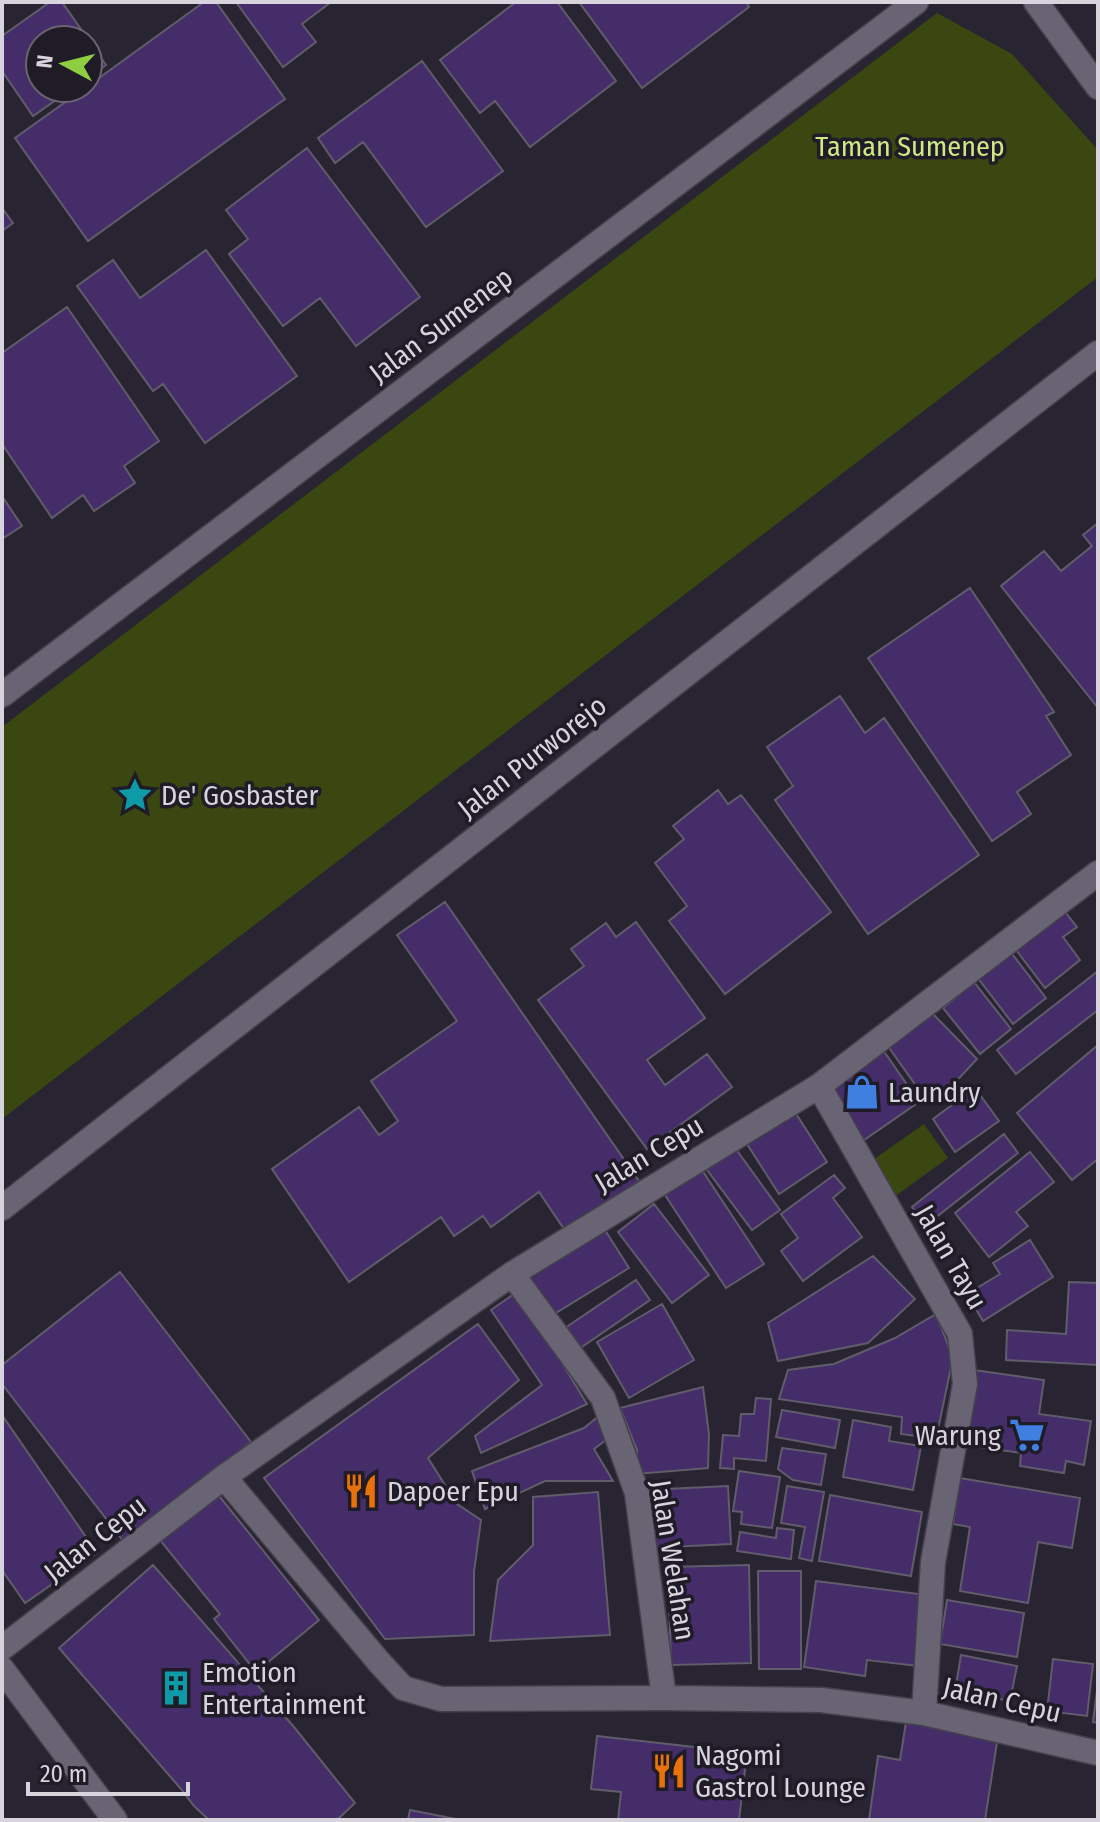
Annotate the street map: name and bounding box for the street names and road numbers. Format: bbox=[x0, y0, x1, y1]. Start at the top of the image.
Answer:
street label: Jalan Sumenep bbox=[363, 260, 519, 390]
street label: Jalan Purworejo bbox=[451, 689, 613, 825]
street label: Jalan Cepu bbox=[589, 1109, 709, 1199]
street label: Jalan Tayu bbox=[908, 1199, 994, 1315]
street label: Jalan Welahan bbox=[644, 1477, 702, 1643]
street label: Jalan Cepu bbox=[37, 1489, 153, 1589]
street label: Jalan Cepu bbox=[940, 1670, 1064, 1730]

